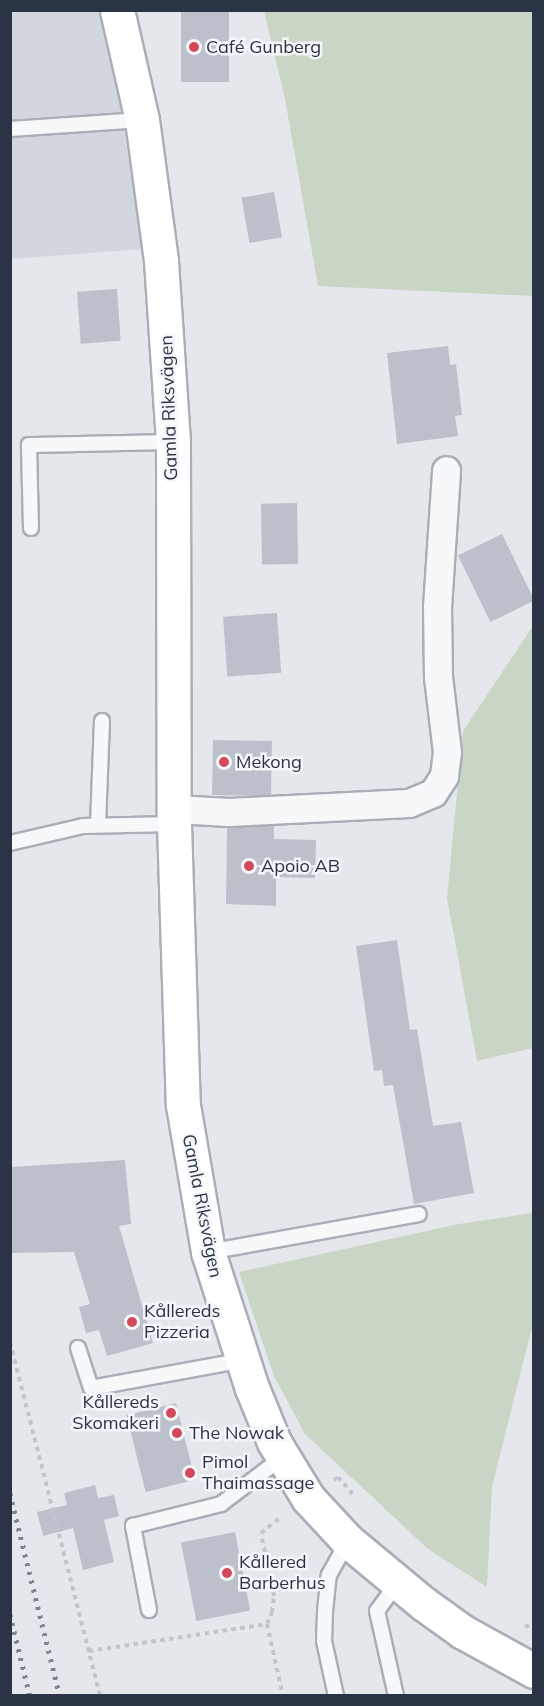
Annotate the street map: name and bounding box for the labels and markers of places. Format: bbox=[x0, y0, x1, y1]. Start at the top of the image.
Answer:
place label: Café Gunberg bbox=[206, 36, 321, 58]
marker: Café Gunberg bbox=[187, 40, 201, 54]
place label: Mekong bbox=[236, 751, 302, 773]
marker: Mekong bbox=[217, 755, 231, 769]
place label: Apoio AB bbox=[261, 855, 340, 877]
marker: Apoio AB bbox=[242, 859, 256, 873]
place label: Kållereds Pizzeria bbox=[144, 1301, 221, 1344]
marker: Kållereds Pizzeria bbox=[125, 1315, 139, 1329]
place label: Kållereds Skomakeri bbox=[72, 1392, 159, 1434]
marker: Kållereds Skomakeri bbox=[164, 1406, 178, 1420]
place label: The Nowak bbox=[189, 1422, 284, 1444]
marker: The Nowak bbox=[170, 1426, 184, 1440]
place label: Pimol Thaimassage bbox=[202, 1452, 314, 1494]
marker: Pimol Thaimassage bbox=[183, 1466, 197, 1480]
place label: Kållered Barberhus bbox=[239, 1552, 326, 1594]
marker: Kållered Barberhus bbox=[220, 1566, 234, 1580]

